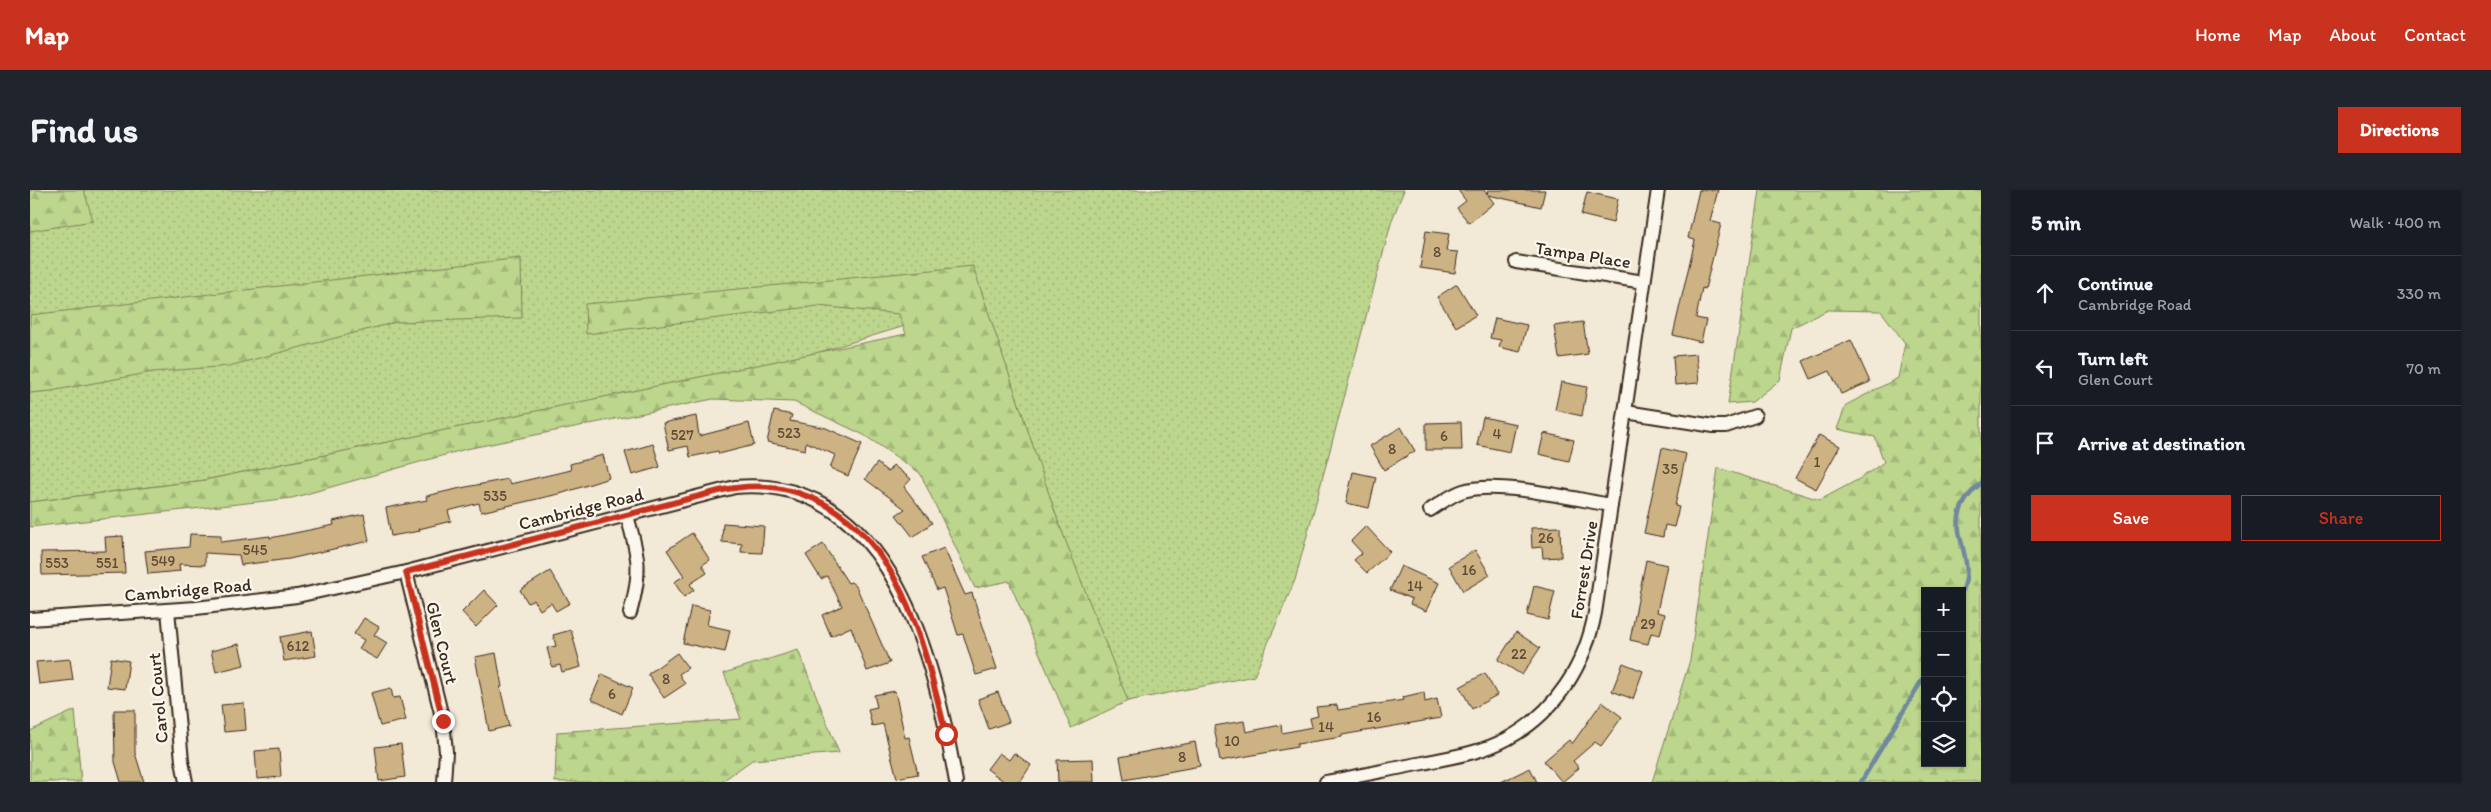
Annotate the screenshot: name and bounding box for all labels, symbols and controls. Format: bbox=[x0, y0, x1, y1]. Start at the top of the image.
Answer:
text: Map bbox=[25, 21, 69, 50]
text: Home bbox=[2195, 24, 2241, 46]
text: Map bbox=[2269, 24, 2302, 46]
text: About bbox=[2330, 24, 2376, 46]
text: Contact bbox=[2404, 24, 2466, 46]
button: Directions bbox=[2338, 107, 2461, 153]
text: Find us bbox=[30, 109, 138, 151]
text: 5 min bbox=[2031, 210, 2081, 235]
text: Walk · 400 m bbox=[2349, 213, 2441, 232]
street label: Tampa Place bbox=[1534, 237, 1632, 273]
house number: 8 bbox=[1433, 243, 1441, 261]
text: Continue bbox=[2078, 272, 2153, 295]
icon: ahead bbox=[2031, 279, 2059, 307]
text: 330 m bbox=[2397, 284, 2441, 303]
text: Cambridge Road bbox=[2078, 295, 2191, 314]
text: Turn left bbox=[2078, 347, 2148, 370]
icon: left bbox=[2031, 354, 2059, 382]
text: 70 m bbox=[2406, 359, 2441, 378]
text: Glen Court bbox=[2078, 370, 2153, 389]
house number: 523 bbox=[777, 424, 801, 442]
house number: 4 bbox=[1492, 425, 1502, 443]
house number: 527 bbox=[670, 426, 694, 444]
house number: 6 bbox=[1440, 427, 1448, 445]
icon: arrive bbox=[2031, 429, 2059, 457]
text: Arrive at destination bbox=[2078, 432, 2245, 455]
house number: 8 bbox=[1388, 440, 1396, 458]
house number: 1 bbox=[1814, 453, 1821, 471]
house number: 35 bbox=[1662, 460, 1678, 478]
street label: Cambridge Road bbox=[516, 483, 646, 535]
house number: 535 bbox=[483, 487, 507, 505]
button: Save bbox=[2031, 495, 2231, 541]
button: Share bbox=[2241, 495, 2441, 541]
street label: Forrest Drive bbox=[1565, 519, 1603, 621]
house number: 26 bbox=[1538, 529, 1554, 547]
house number: 545 bbox=[243, 541, 268, 559]
house number: 549 bbox=[151, 552, 176, 570]
house number: 553 bbox=[45, 554, 69, 572]
house number: 551 bbox=[96, 554, 118, 572]
house number: 16 bbox=[1462, 561, 1477, 579]
street label: Cambridge Road bbox=[123, 573, 253, 607]
house number: 14 bbox=[1407, 577, 1423, 595]
map controls bbox=[1921, 587, 1966, 767]
button: + bbox=[1921, 587, 1966, 632]
street label: Glen Court bbox=[421, 599, 463, 687]
house number: 29 bbox=[1640, 615, 1656, 633]
button: − bbox=[1921, 632, 1966, 677]
house number: 612 bbox=[287, 637, 309, 655]
house number: 22 bbox=[1511, 645, 1527, 663]
street label: Carol Court bbox=[143, 652, 173, 744]
house number: 8 bbox=[662, 670, 670, 688]
button: locate bbox=[1921, 677, 1966, 722]
house number: 6 bbox=[608, 685, 616, 703]
house number: 16 bbox=[1367, 708, 1382, 726]
route end bbox=[432, 710, 455, 733]
house number: 14 bbox=[1318, 718, 1334, 736]
button: layers bbox=[1921, 722, 1966, 767]
route start bbox=[935, 723, 958, 746]
house number: 10 bbox=[1224, 732, 1240, 750]
house number: 8 bbox=[1178, 748, 1186, 766]

